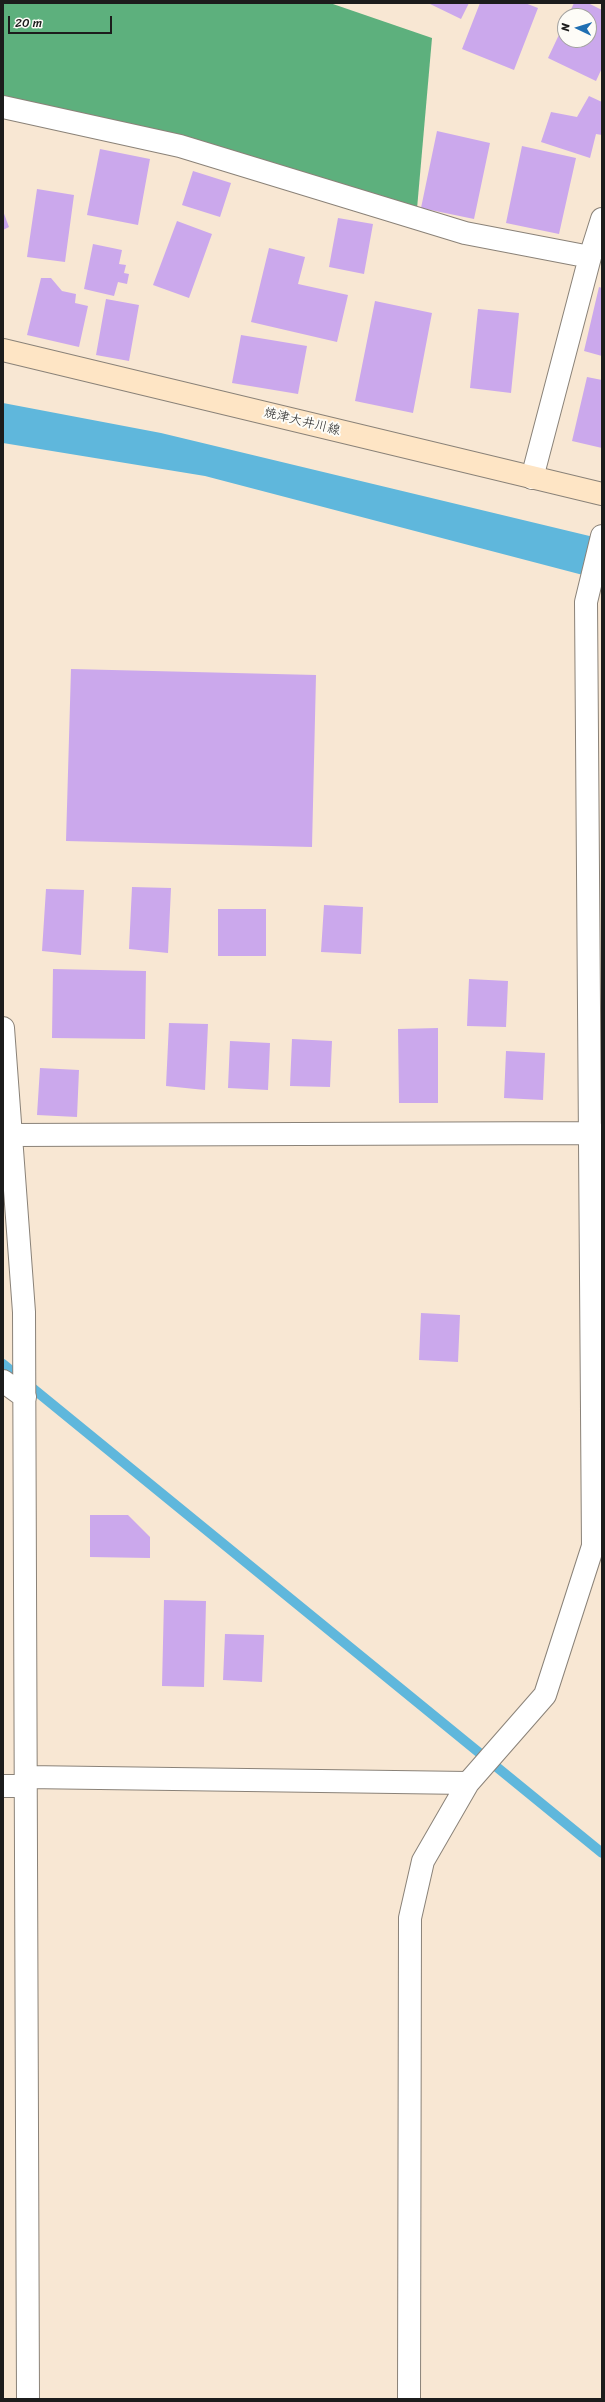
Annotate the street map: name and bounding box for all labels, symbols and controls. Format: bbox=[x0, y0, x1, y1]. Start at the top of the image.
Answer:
scale bar bbox=[10, 8, 114, 34]
north arrow bbox=[557, 8, 597, 48]
text: 20 m bbox=[15, 12, 42, 34]
text: N bbox=[556, 23, 575, 32]
street label: 焼津大井川線 bbox=[262, 405, 342, 439]

